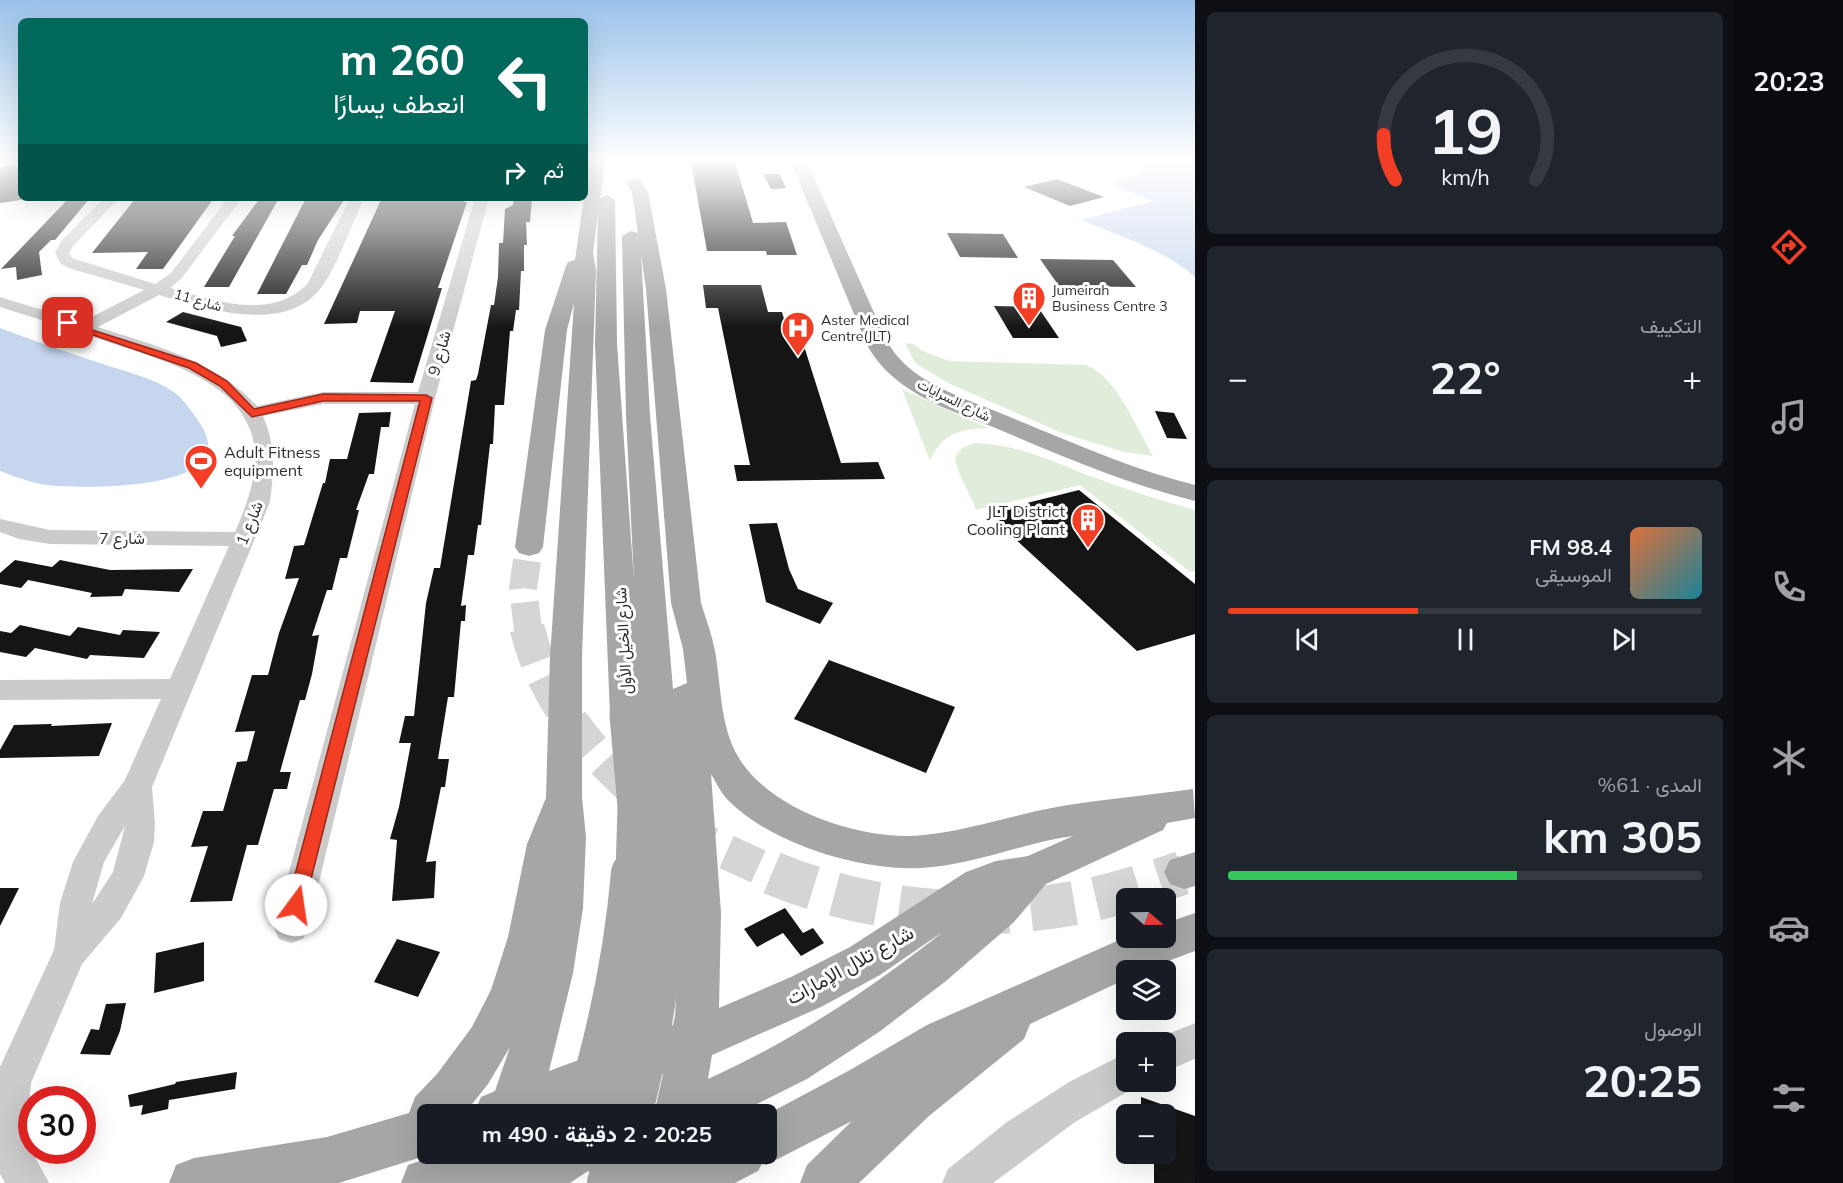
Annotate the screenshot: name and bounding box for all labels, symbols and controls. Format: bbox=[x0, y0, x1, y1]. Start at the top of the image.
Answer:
text: 260 m bbox=[340, 33, 465, 86]
icon: left bbox=[486, 42, 564, 120]
text: 20:23 bbox=[1753, 64, 1825, 98]
text: انعطف يسارًا bbox=[333, 86, 465, 120]
text: 19 bbox=[1428, 91, 1502, 170]
icon: right bbox=[498, 156, 531, 189]
text: ثم bbox=[543, 156, 564, 184]
text: km/h bbox=[1441, 163, 1489, 190]
icon: directions bbox=[1768, 226, 1810, 268]
building icon: Jumeirah Business Centre 3 bbox=[1011, 280, 1047, 327]
place label: Jumeirah Business Centre 3 bbox=[1052, 281, 1168, 315]
street label: شارع 11 bbox=[172, 285, 224, 317]
pin bbox=[42, 297, 93, 348]
icon: arrive bbox=[51, 306, 84, 339]
hospital icon: Aster Medical Centre(JLT) bbox=[780, 310, 816, 357]
place label: Aster Medical Centre(JLT) bbox=[821, 311, 909, 345]
text: التكييف bbox=[1640, 313, 1702, 338]
street label: شارع 9 bbox=[423, 328, 457, 378]
text: 22° bbox=[1429, 349, 1501, 405]
text: − bbox=[1228, 357, 1248, 398]
text: + bbox=[1682, 357, 1702, 398]
street label: شارع السرايات bbox=[914, 375, 993, 427]
icon: music bbox=[1768, 396, 1810, 438]
place label: Adult Fitness equipment bbox=[224, 442, 321, 480]
sports icon: Adult Fitness equipment bbox=[183, 443, 219, 490]
street label: شارع 1 bbox=[231, 498, 269, 549]
place label: JLT District Cooling Plant bbox=[967, 501, 1065, 539]
building icon: JLT District Cooling Plant bbox=[1070, 502, 1106, 549]
street label: شارع 7 bbox=[99, 528, 145, 550]
text: 98.4 FM bbox=[1529, 533, 1612, 561]
text: الموسيقى bbox=[1535, 562, 1612, 587]
icon: phone bbox=[1768, 566, 1810, 608]
street label: شارع الخيل الأول bbox=[610, 587, 638, 695]
icon: previous bbox=[1291, 623, 1324, 656]
icon: pause bbox=[1449, 623, 1482, 656]
icon: next bbox=[1607, 623, 1640, 656]
icon: climate bbox=[1768, 737, 1810, 779]
text: المدى · 61% bbox=[1598, 772, 1702, 797]
text: 305 km bbox=[1543, 808, 1702, 864]
position arrow bbox=[264, 873, 328, 937]
north arrow bbox=[1116, 888, 1176, 948]
map controls bbox=[1116, 888, 1176, 1164]
icon: car bbox=[1768, 907, 1810, 949]
street label: شارع تلال الإمارات bbox=[782, 919, 919, 1012]
button: layers bbox=[1116, 960, 1176, 1020]
text: الوصول bbox=[1644, 1016, 1702, 1041]
button: + bbox=[1116, 1032, 1176, 1092]
text: 20:25 bbox=[1583, 1052, 1702, 1108]
icon: filters bbox=[1768, 1077, 1810, 1119]
speed limit sign: 30 bbox=[18, 1086, 96, 1164]
button: − bbox=[1116, 1104, 1176, 1164]
text: 20:25 · 2 دقيقة · 490 m bbox=[482, 1120, 712, 1148]

